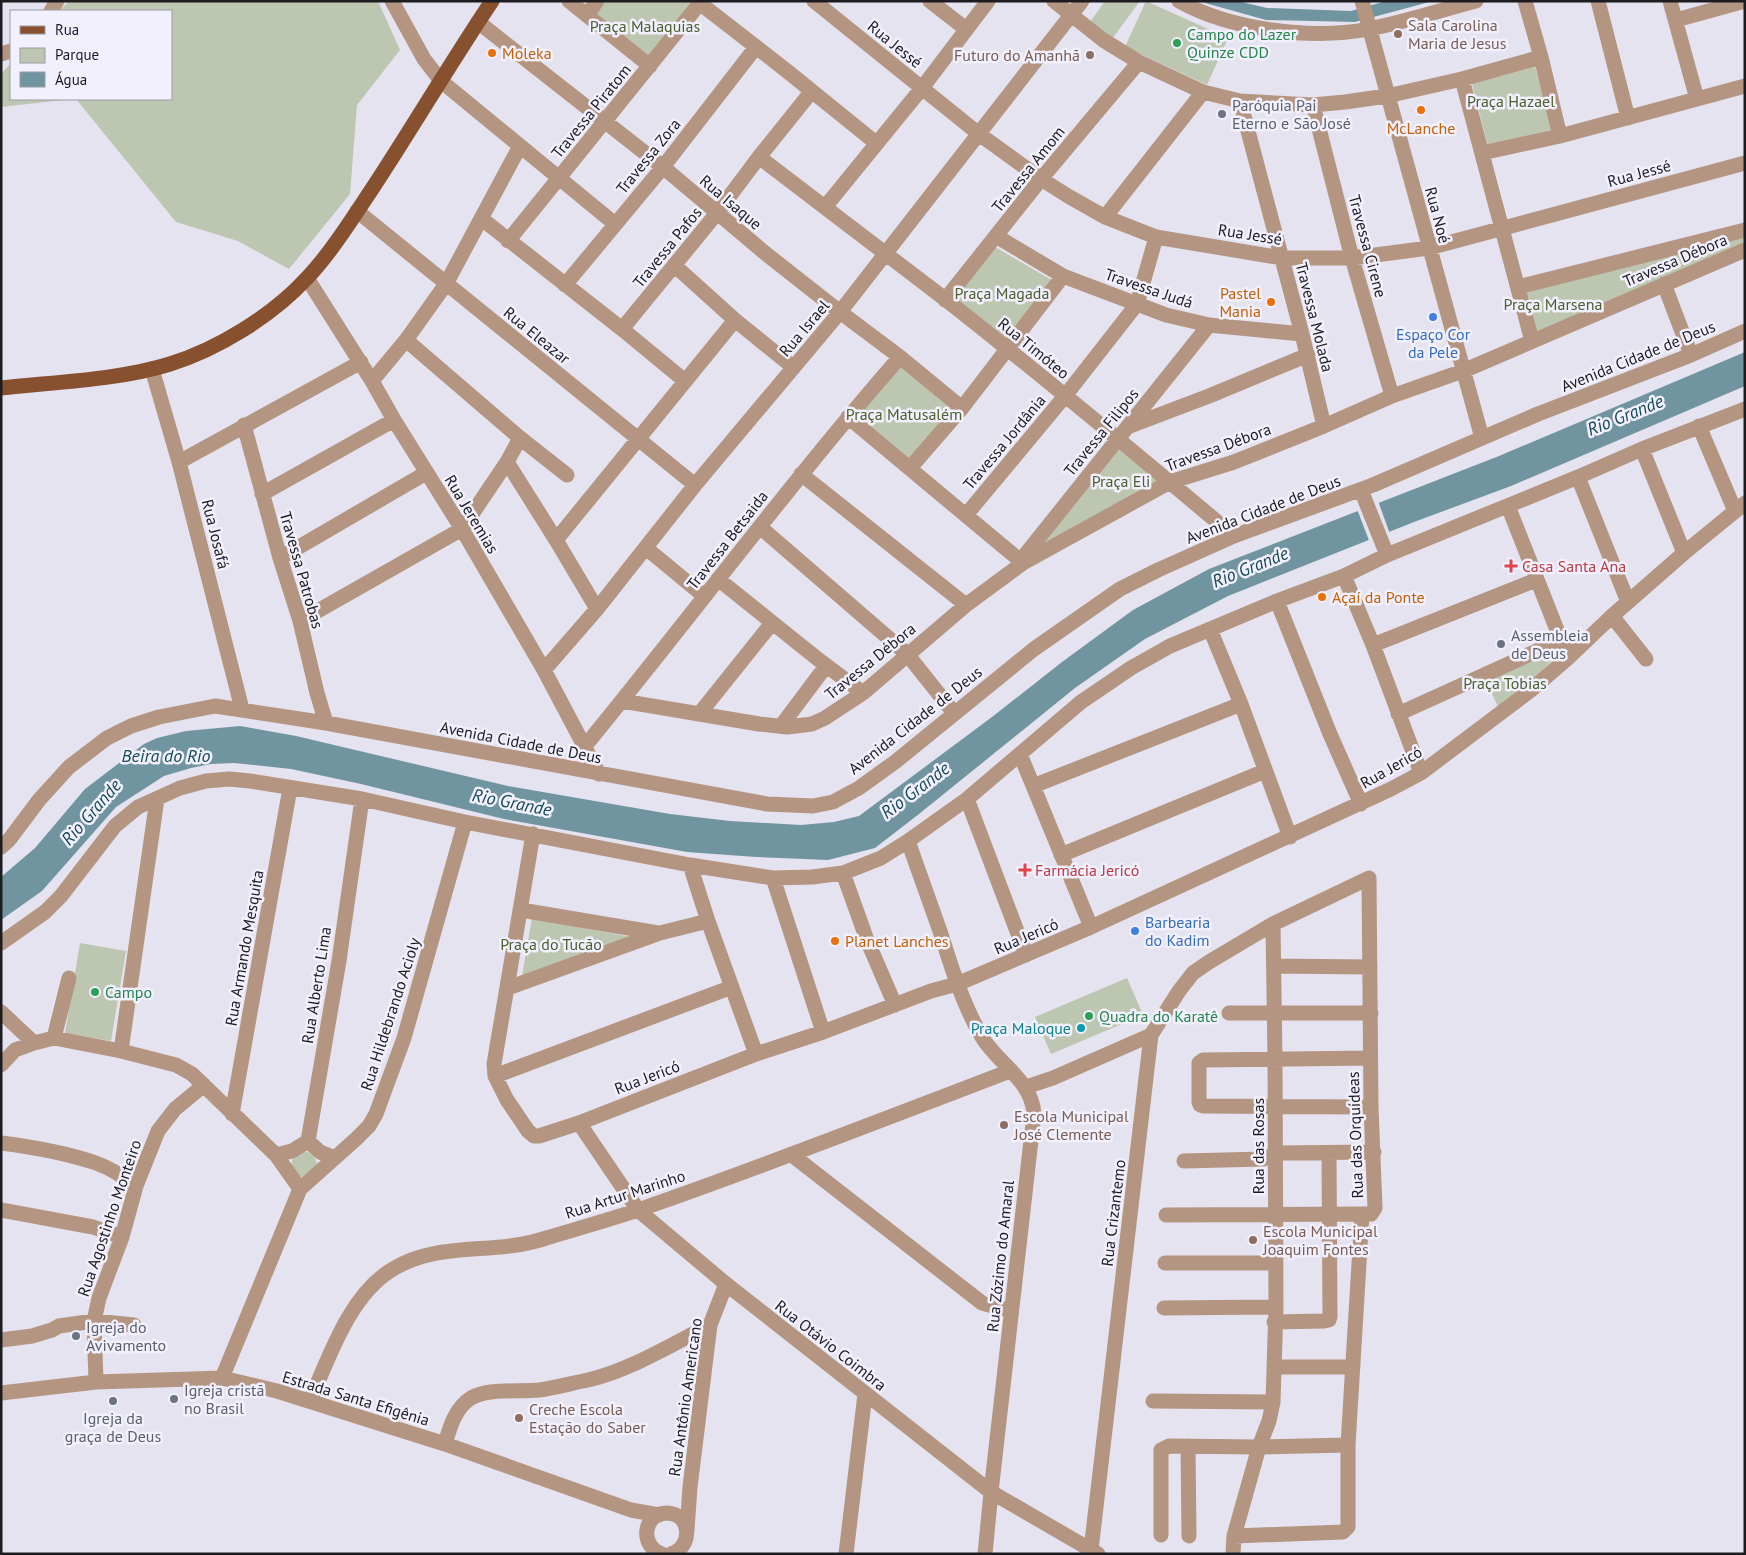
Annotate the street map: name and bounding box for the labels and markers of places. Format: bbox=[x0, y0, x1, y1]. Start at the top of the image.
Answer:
place label: Sala Carolina Maria de Jesus bbox=[1408, 15, 1507, 53]
place label: Campo do Lazer Quinze CDD bbox=[1187, 24, 1297, 62]
marker: Sala Carolina Maria de Jesus bbox=[1392, 28, 1404, 40]
marker: Campo do Lazer Quinze CDD bbox=[1171, 37, 1183, 49]
place label: Moleka bbox=[502, 43, 552, 63]
place label: Futuro do Amanhã bbox=[954, 45, 1080, 65]
marker: Moleka bbox=[486, 47, 498, 59]
marker: Futuro do Amanhã bbox=[1084, 49, 1096, 61]
place label: Paróquia Pai Eterno e São José bbox=[1232, 95, 1351, 133]
marker: McLanche bbox=[1415, 104, 1427, 116]
marker: Paróquia Pai Eterno e São José bbox=[1216, 108, 1228, 120]
place label: McLanche bbox=[1387, 118, 1455, 138]
place label: Pastel Mania bbox=[1219, 283, 1261, 321]
marker: Pastel Mania bbox=[1265, 296, 1277, 308]
marker: Espaço Cor da Pele bbox=[1427, 311, 1439, 323]
place label: Espaço Cor da Pele bbox=[1396, 324, 1471, 362]
place label: Casa Santa Ana bbox=[1522, 556, 1626, 576]
marker: Casa Santa Ana bbox=[1504, 559, 1518, 573]
place label: Açaí da Ponte bbox=[1332, 587, 1425, 607]
marker: Açaí da Ponte bbox=[1316, 591, 1328, 603]
place label: Assembleia de Deus bbox=[1511, 625, 1589, 663]
marker: Assembleia de Deus bbox=[1495, 638, 1507, 650]
place label: Farmácia Jericó bbox=[1035, 860, 1139, 880]
marker: Farmácia Jericó bbox=[1019, 864, 1031, 876]
place label: Barbearia do Kadim bbox=[1145, 912, 1210, 950]
marker: Barbearia do Kadim bbox=[1129, 925, 1141, 937]
place label: Planet Lanches bbox=[845, 931, 949, 951]
marker: Planet Lanches bbox=[829, 935, 841, 947]
place label: Campo bbox=[105, 982, 152, 1002]
marker: Campo bbox=[89, 986, 101, 998]
place label: Quadra do Karatê bbox=[1099, 1006, 1218, 1026]
marker: Quadra do Karatê bbox=[1083, 1010, 1095, 1022]
place label: Praça Maloque bbox=[971, 1018, 1071, 1038]
marker: Praça Maloque bbox=[1075, 1022, 1087, 1034]
place label: Escola Municipal José Clemente bbox=[1013, 1106, 1129, 1144]
marker: Escola Municipal José Clemente bbox=[998, 1119, 1010, 1131]
place label: Escola Municipal Joaquim Fontes bbox=[1262, 1221, 1378, 1259]
marker: Escola Municipal Joaquim Fontes bbox=[1247, 1234, 1259, 1246]
place label: Igreja do Avivamento bbox=[86, 1317, 166, 1355]
marker: Igreja do Avivamento bbox=[70, 1330, 82, 1342]
place label: Igreja cristã no Brasil bbox=[184, 1380, 264, 1418]
marker: Igreja cristã no Brasil bbox=[168, 1393, 180, 1405]
marker: Igreja da graça de Deus bbox=[107, 1395, 119, 1407]
place label: Creche Escola Estação do Saber bbox=[529, 1399, 646, 1437]
place label: Igreja da graça de Deus bbox=[65, 1408, 161, 1446]
marker: Creche Escola Estação do Saber bbox=[513, 1412, 525, 1424]

